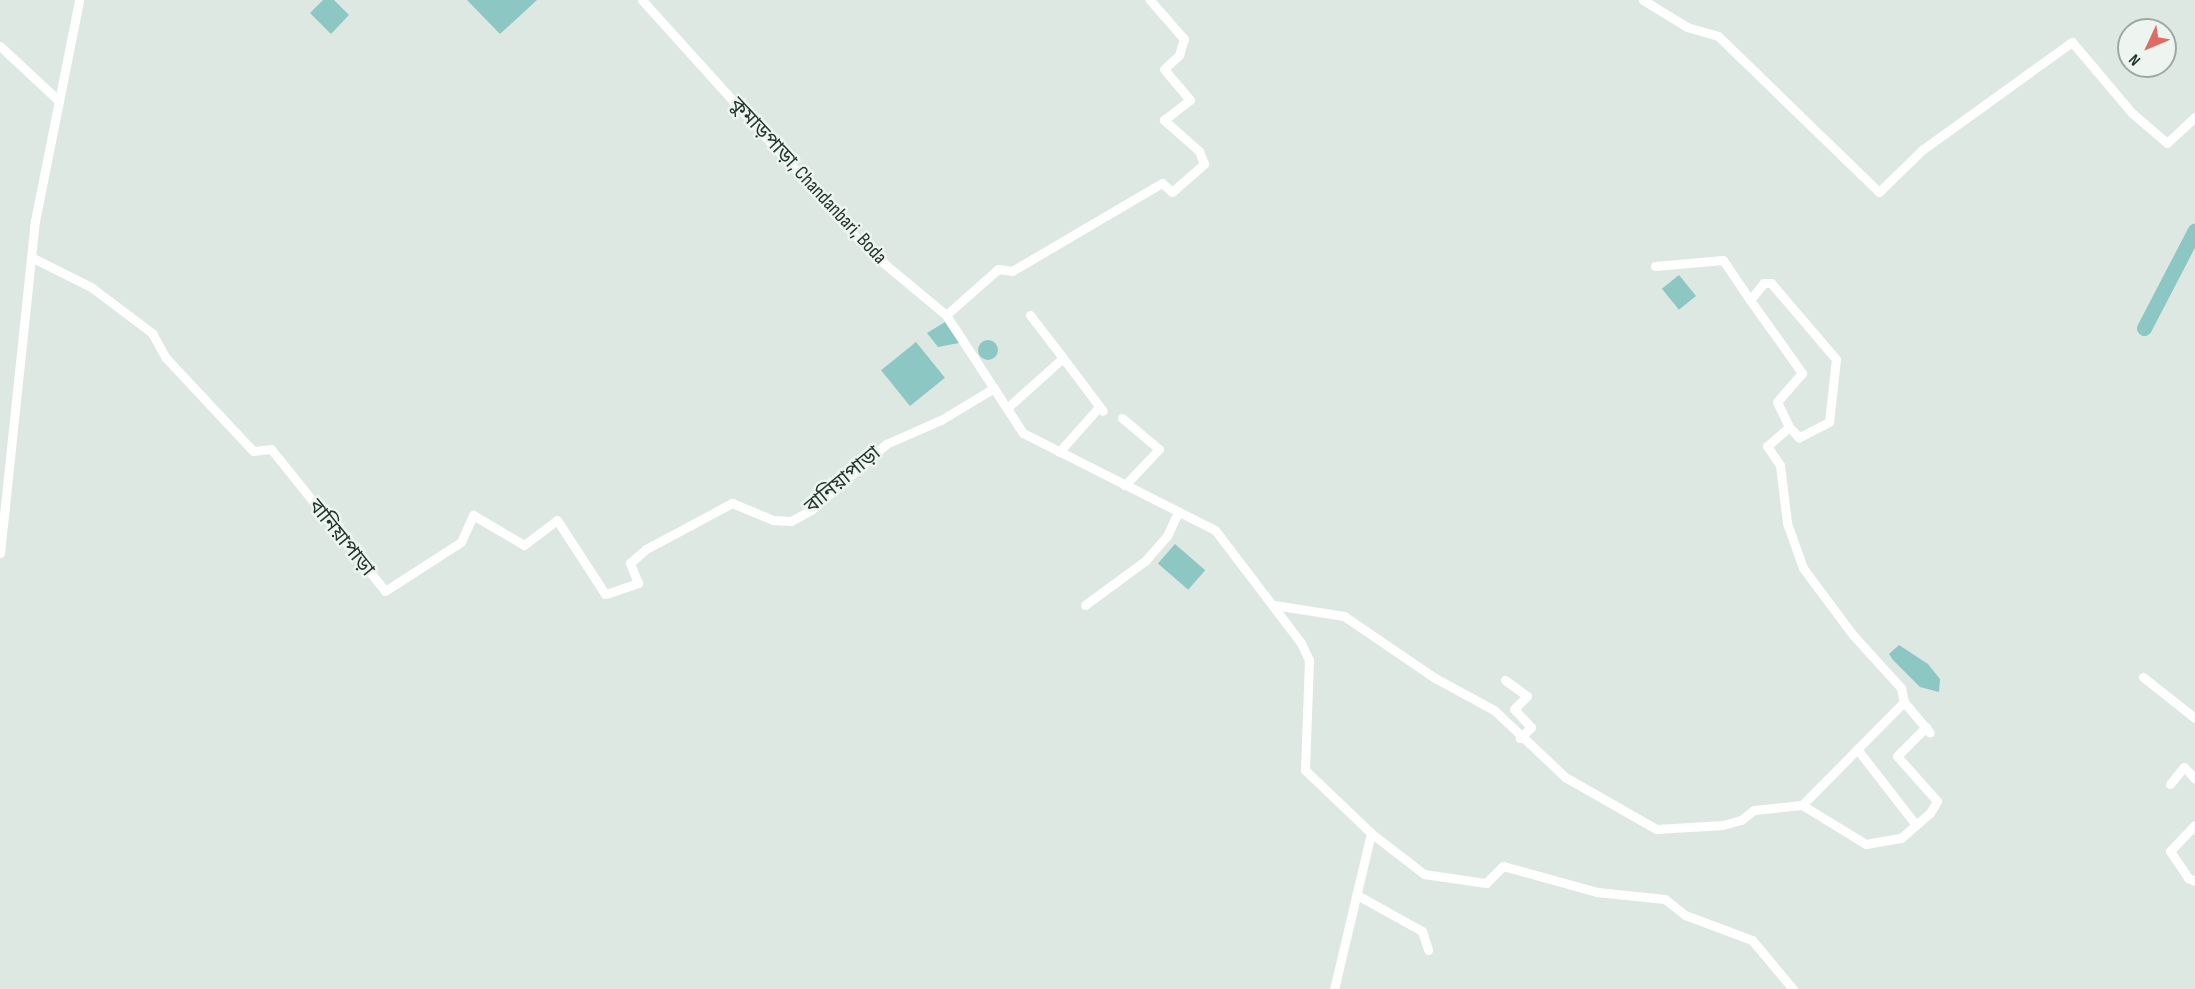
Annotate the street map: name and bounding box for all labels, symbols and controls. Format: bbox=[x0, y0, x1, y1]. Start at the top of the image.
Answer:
north arrow bbox=[2117, 18, 2177, 78]
text: N bbox=[2125, 50, 2145, 69]
street label: কুমাড়পাড়া, Chandanbari, Boda bbox=[725, 93, 891, 269]
street label: বানিয়াপাড়া bbox=[800, 441, 886, 519]
street label: বানিয়াপাড়া bbox=[303, 495, 379, 581]

